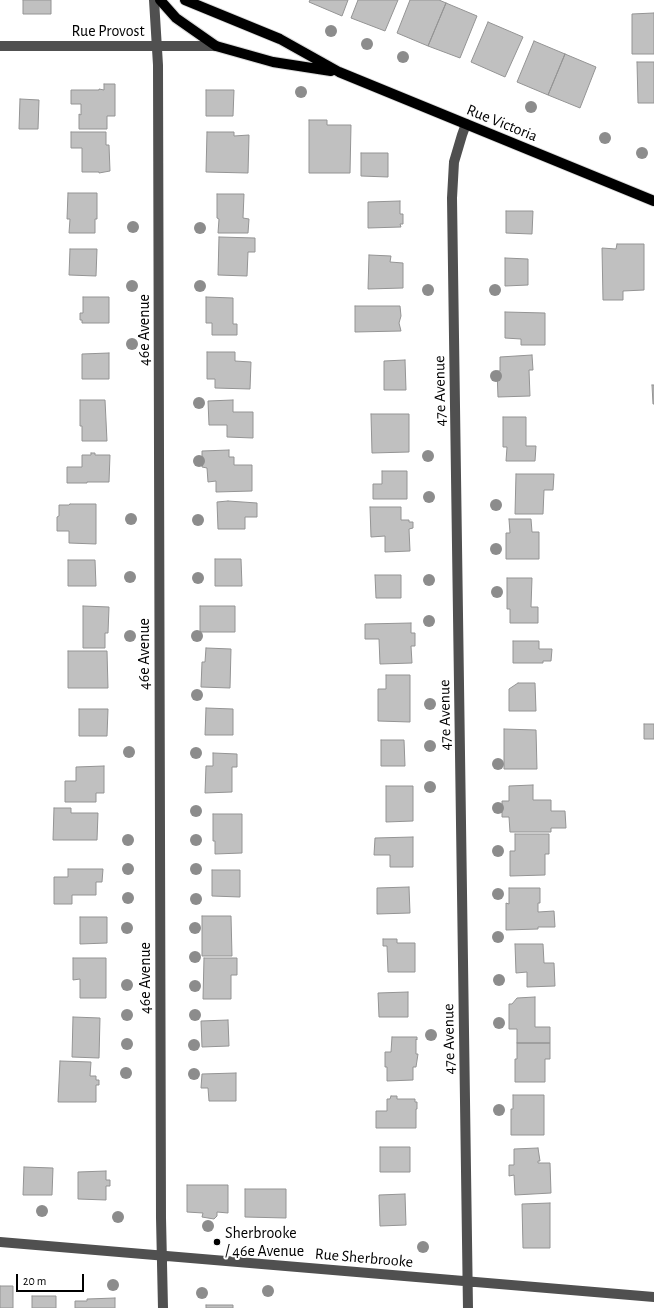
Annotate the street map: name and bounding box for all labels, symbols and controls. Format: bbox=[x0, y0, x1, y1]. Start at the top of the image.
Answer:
street label: Rue Provost bbox=[71, 21, 145, 41]
street label: Rue Victoria bbox=[464, 100, 540, 146]
street label: 46e Avenue bbox=[134, 294, 154, 366]
street label: 47e Avenue bbox=[430, 355, 450, 427]
street label: 46e Avenue bbox=[134, 618, 154, 690]
street label: 47e Avenue bbox=[435, 679, 455, 751]
street label: 46e Avenue bbox=[135, 942, 155, 1014]
street label: 47e Avenue bbox=[439, 1003, 459, 1075]
place label: Sherbrooke / 46e Avenue bbox=[225, 1223, 304, 1261]
marker: Sherbrooke / 46e Avenue bbox=[212, 1237, 222, 1247]
street label: Rue Sherbrooke bbox=[314, 1244, 414, 1272]
scale bar bbox=[18, 1266, 86, 1292]
text: 20 m bbox=[23, 1275, 46, 1287]

